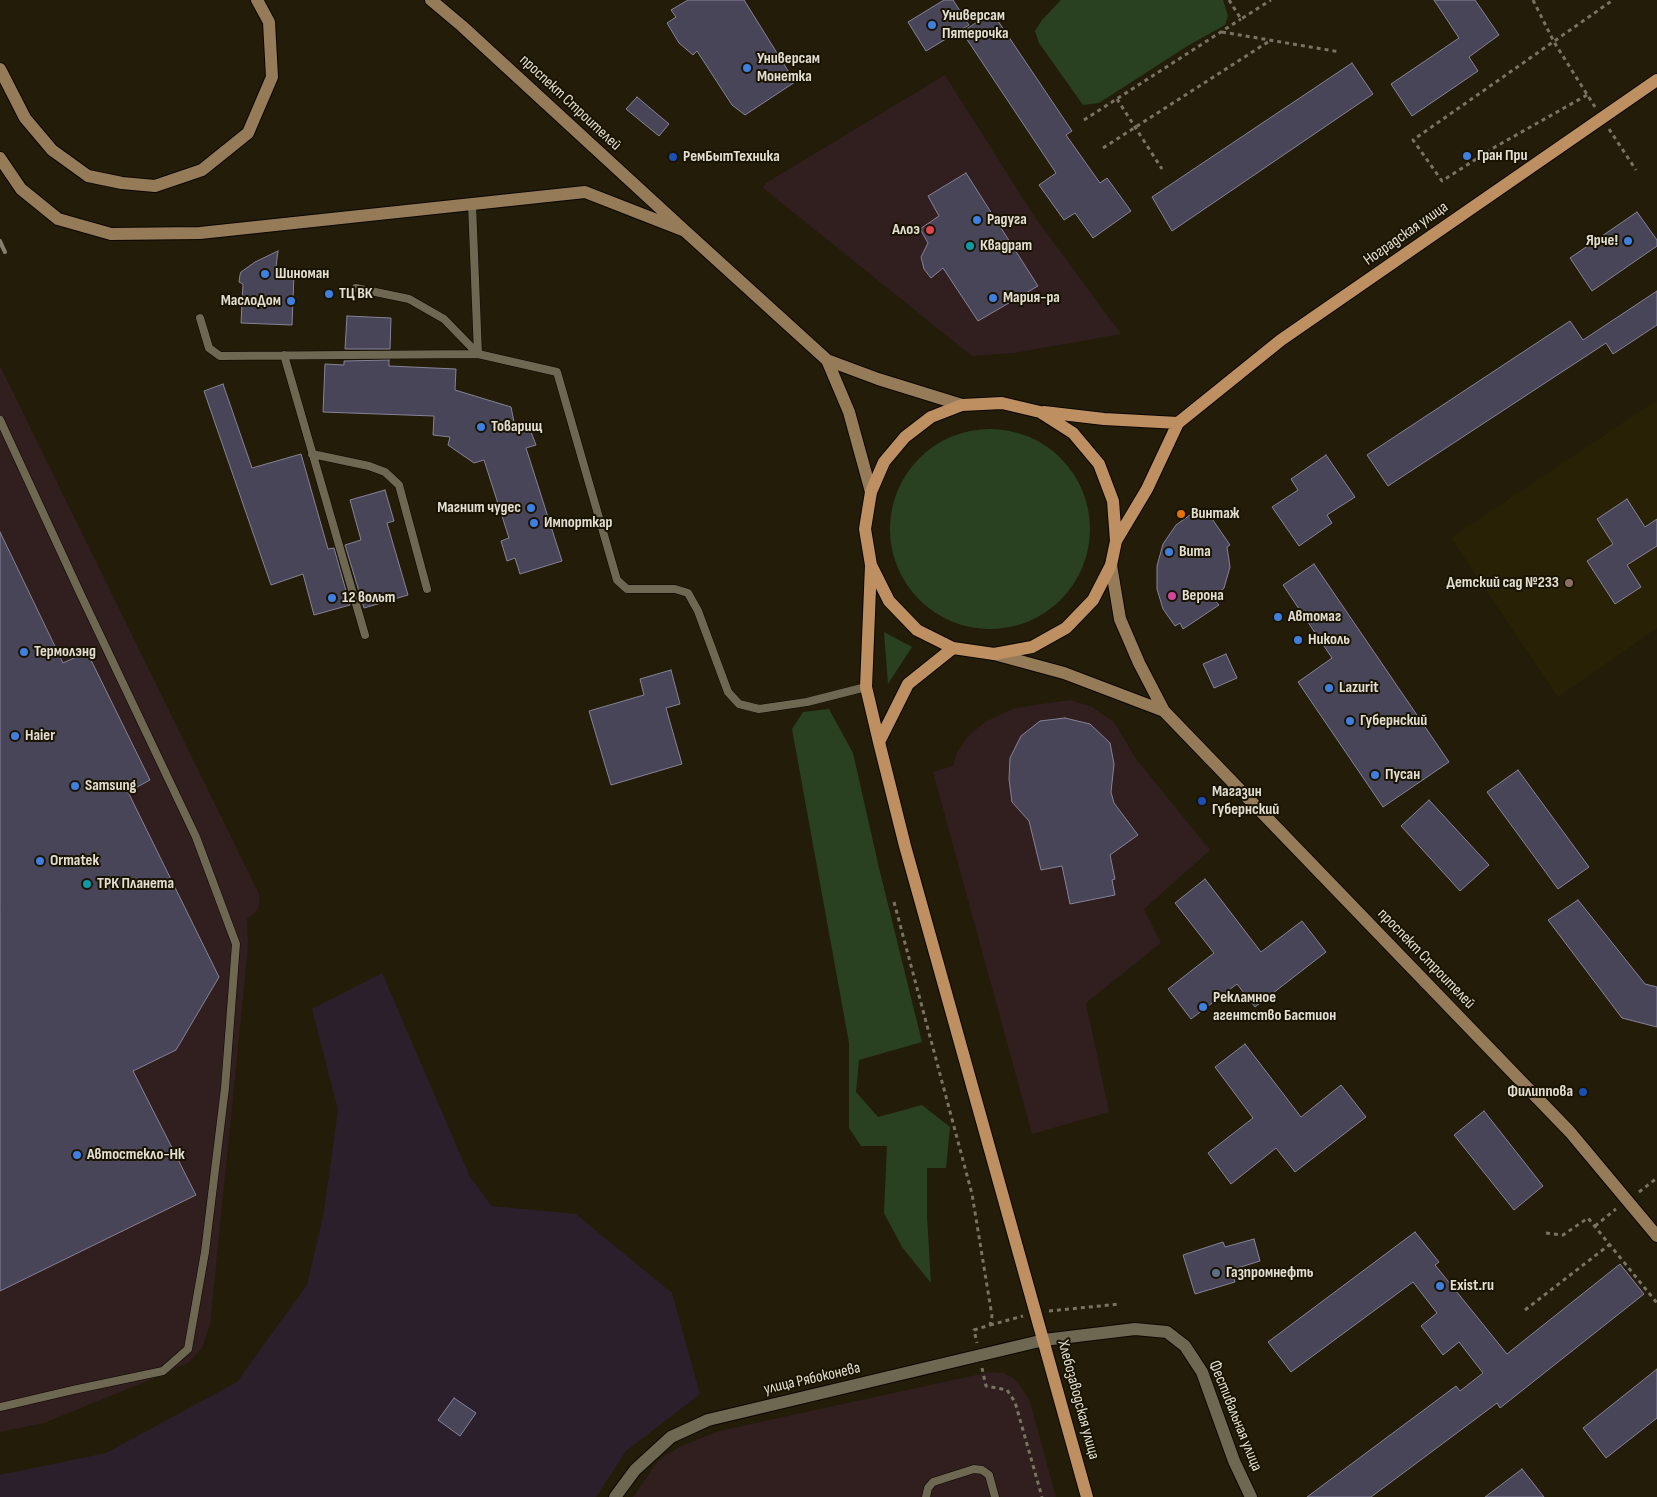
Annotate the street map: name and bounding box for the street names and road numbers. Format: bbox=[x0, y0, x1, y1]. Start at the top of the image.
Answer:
street label: проспект Строителей bbox=[515, 51, 625, 155]
street label: Ноградская улица bbox=[1360, 198, 1452, 270]
street label: проспект Строителей bbox=[1373, 905, 1479, 1013]
street label: Хлебозаводская улица bbox=[1053, 1338, 1103, 1462]
street label: Фестивальная улица bbox=[1204, 1358, 1266, 1474]
street label: улица Рябоконева bbox=[762, 1359, 862, 1399]

